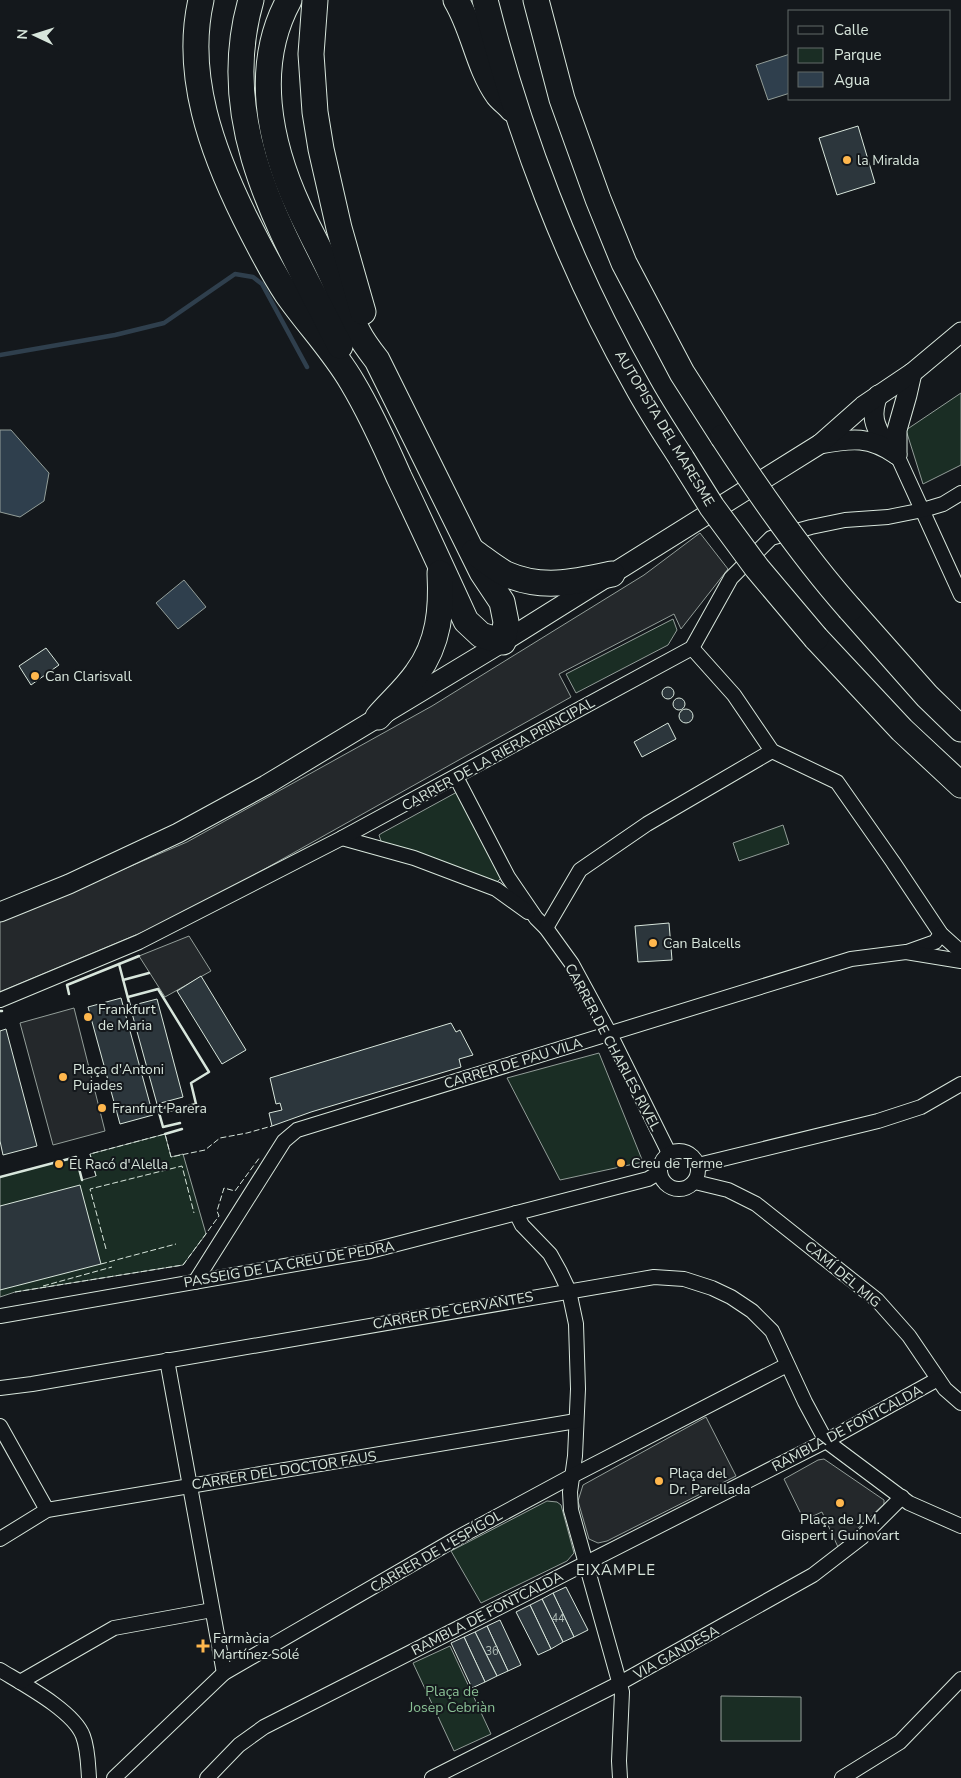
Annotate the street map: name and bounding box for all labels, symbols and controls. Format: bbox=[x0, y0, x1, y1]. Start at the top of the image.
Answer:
north arrow bbox=[10, 10, 60, 60]
legend bbox=[788, 10, 951, 100]
text: Calle bbox=[834, 20, 869, 40]
text: N bbox=[13, 28, 32, 40]
text: Parque bbox=[834, 45, 882, 65]
text: Agua bbox=[834, 70, 870, 90]
place label: la Miralda bbox=[857, 151, 919, 170]
marker: la Miralda bbox=[841, 154, 853, 166]
street label: AUTOPISTA DEL MARESME bbox=[610, 347, 719, 510]
place label: Can Clarisvall bbox=[45, 667, 133, 686]
marker: Can Clarisvall bbox=[29, 670, 41, 682]
street label: CARRER DE LA RIERA PRINCIPAL bbox=[399, 693, 598, 815]
place label: Can Balcells bbox=[663, 934, 741, 953]
marker: Can Balcells bbox=[647, 937, 659, 949]
street label: CARRER DE CHARLES RIVEL bbox=[560, 960, 665, 1135]
place label: Frankfurt de Maria bbox=[98, 1000, 156, 1035]
marker: Frankfurt de Maria bbox=[82, 1011, 94, 1023]
street label: CARRER DE PAU VILA bbox=[442, 1033, 585, 1094]
place label: Plaça d'Antoni Pujades bbox=[73, 1060, 164, 1095]
marker: Plaça d'Antoni Pujades bbox=[57, 1071, 69, 1083]
place label: Franfurt Parera bbox=[112, 1099, 207, 1118]
marker: Franfurt Parera bbox=[96, 1102, 108, 1114]
place label: Creu de Terme bbox=[631, 1154, 723, 1173]
place label: El Racó d'Alella bbox=[69, 1155, 168, 1174]
marker: Creu de Terme bbox=[615, 1157, 627, 1169]
marker: El Racó d'Alella bbox=[53, 1158, 65, 1170]
street label: PASSEIG DE LA CREU DE PEDRA bbox=[182, 1237, 396, 1292]
street label: CAMÍ DEL MIG bbox=[801, 1237, 885, 1312]
street label: CARRER DE CERVANTES bbox=[371, 1287, 535, 1334]
street label: RAMBLA DE FONTCALDA bbox=[769, 1381, 926, 1476]
street label: CARRER DEL DOCTOR FAUS bbox=[190, 1446, 378, 1494]
place label: Plaça del Dr. Parellada bbox=[669, 1464, 751, 1499]
marker: Plaça del Dr. Parellada bbox=[653, 1475, 665, 1487]
marker: Plaça de J.M. Gispert i Guinovart bbox=[834, 1497, 846, 1509]
street label: CARRER DE L'ESPÍGOL bbox=[367, 1506, 506, 1597]
place label: Plaça de J.M. Gispert i Guinovart bbox=[781, 1510, 899, 1545]
district label: EIXAMPLE bbox=[576, 1560, 656, 1580]
street label: RAMBLA DE FONTCALDA bbox=[408, 1567, 566, 1660]
house number: 44 bbox=[551, 1611, 565, 1626]
street label: VIA GANDESA bbox=[629, 1621, 722, 1684]
place label: Farmàcia Martínez Solé bbox=[213, 1629, 299, 1664]
marker: Farmàcia Martínez Solé bbox=[197, 1640, 209, 1652]
house number: 36 bbox=[485, 1644, 499, 1659]
park label: Plaça de Josep Cebriàn bbox=[408, 1682, 495, 1717]

